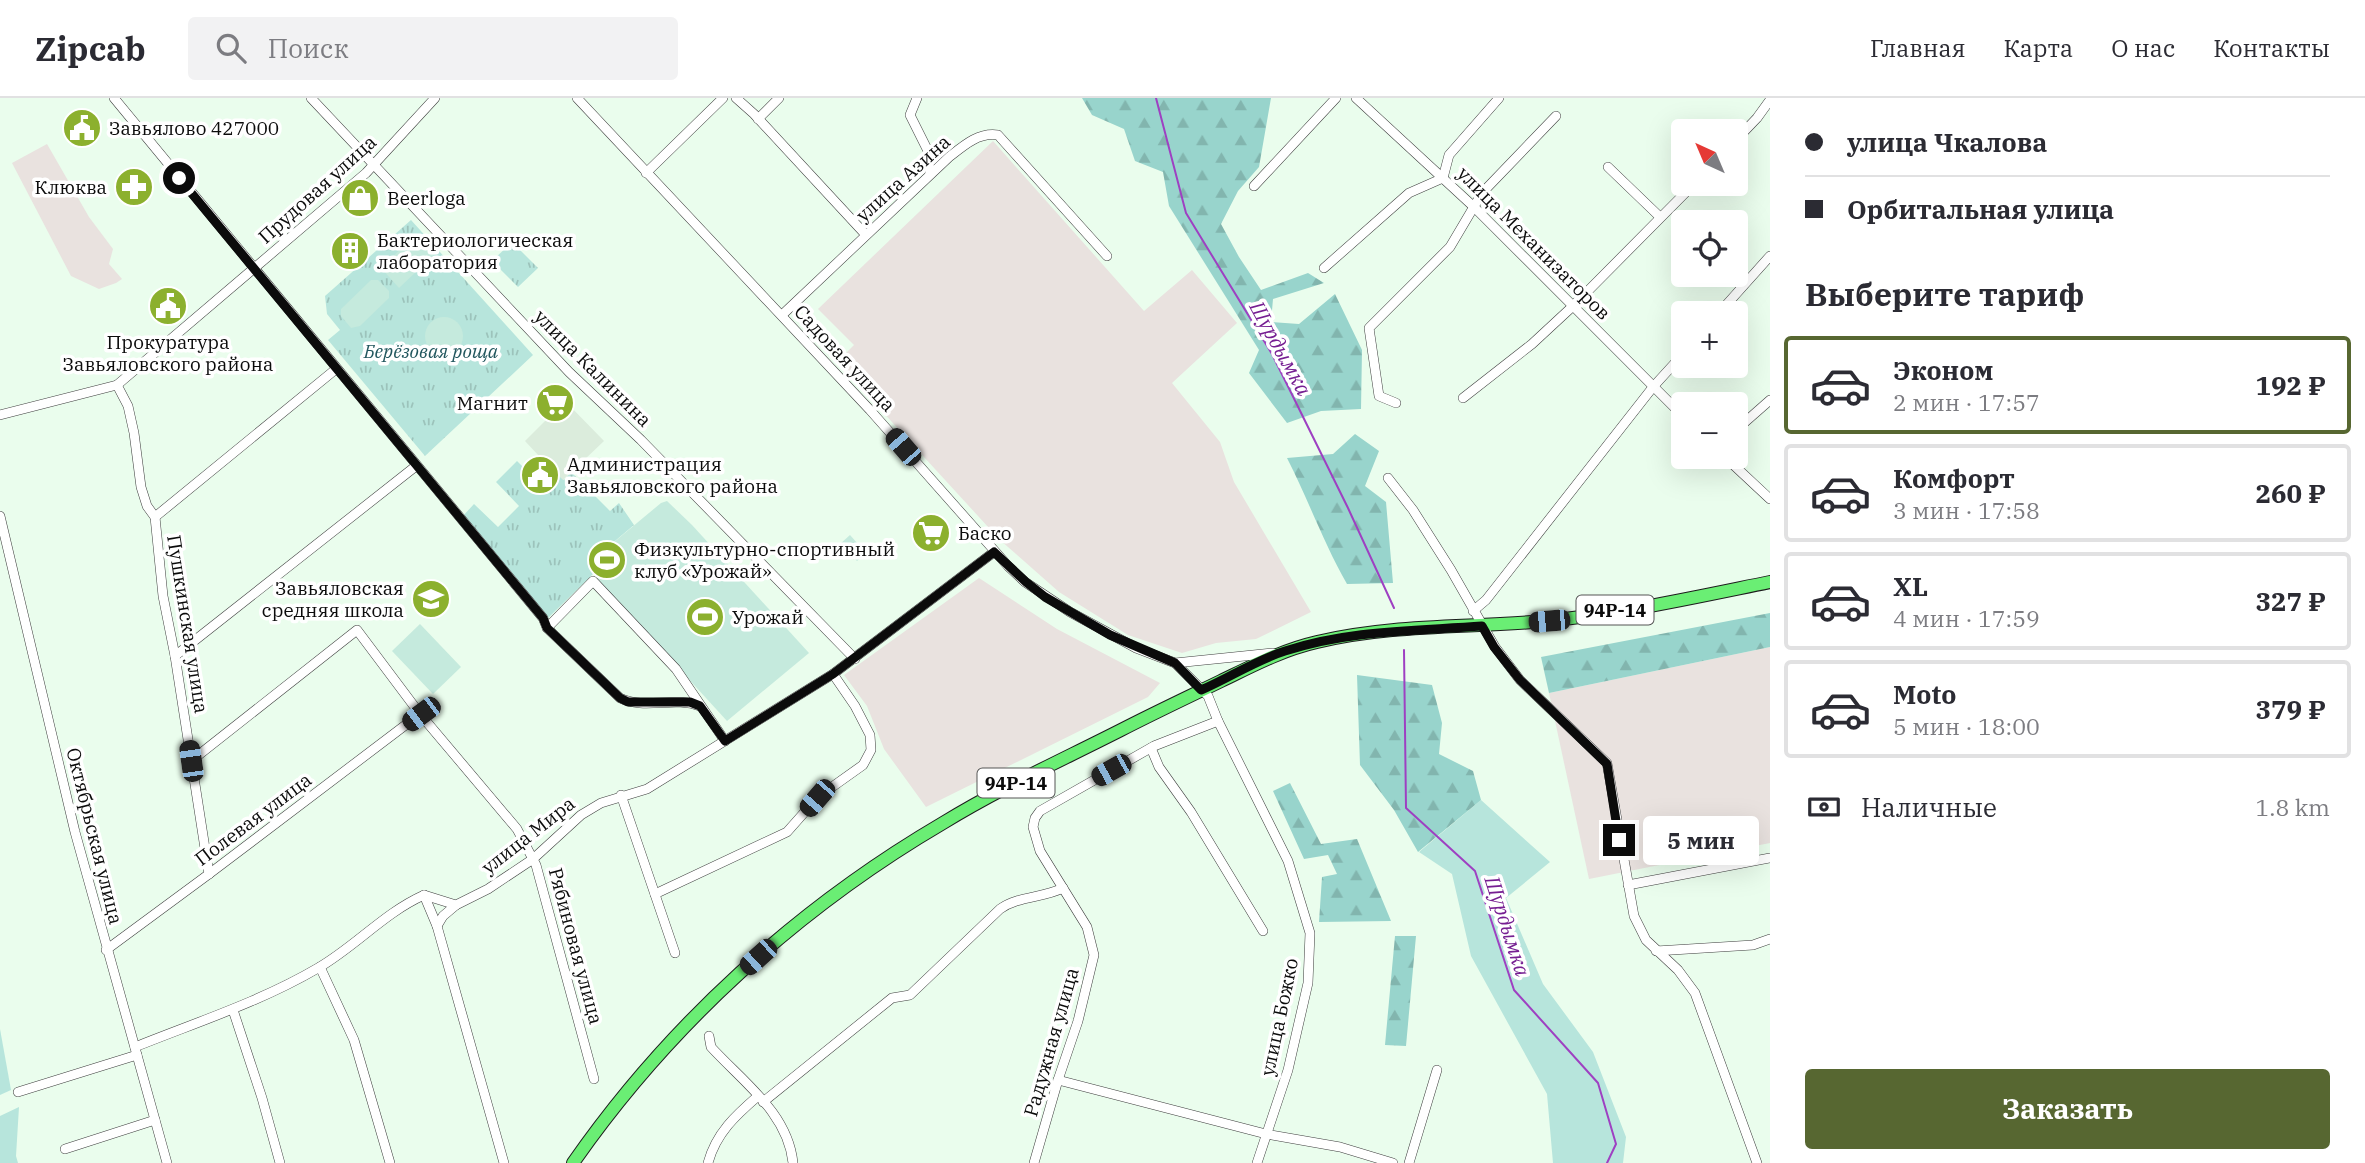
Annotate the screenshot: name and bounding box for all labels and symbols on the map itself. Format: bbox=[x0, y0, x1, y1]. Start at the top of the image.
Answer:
public building icon: Завьялово 427000 bbox=[61, 107, 103, 149]
place label: Завьялово 427000 bbox=[109, 116, 279, 140]
north arrow bbox=[1671, 119, 1748, 196]
street label: улица Азина bbox=[851, 129, 955, 227]
street label: Прудовая улица bbox=[253, 130, 381, 248]
street label: улица Механизаторов bbox=[1452, 161, 1616, 325]
route start bbox=[163, 162, 195, 194]
pharmacy icon: Клюква bbox=[113, 166, 155, 208]
place label: Клюква bbox=[34, 175, 107, 199]
shop icon: Beerloga bbox=[339, 177, 381, 219]
place label: Beerloga bbox=[387, 186, 466, 210]
place label: Бактериологическая лаборатория bbox=[377, 228, 573, 274]
building icon: Бактериологическая лаборатория bbox=[329, 230, 371, 272]
public building icon: Прокуратура Завьяловского района bbox=[147, 285, 189, 327]
water label: Шурдымка bbox=[1243, 295, 1319, 401]
street label: Садовая улица bbox=[789, 300, 901, 416]
street label: улица Калинина bbox=[529, 304, 657, 432]
place label: Прокуратура Завьяловского района bbox=[63, 330, 273, 376]
park label: Берёзовая роща bbox=[363, 339, 499, 363]
supermarket icon: Магнит bbox=[534, 382, 576, 424]
place label: Магнит bbox=[457, 391, 528, 415]
car bbox=[882, 424, 925, 470]
place label: Администрация Завьяловского района bbox=[567, 452, 778, 498]
public building icon: Администрация Завьяловского района bbox=[519, 454, 561, 496]
supermarket icon: Баско bbox=[910, 512, 952, 554]
place label: Баско bbox=[958, 521, 1012, 545]
street label: Пушкинская улица bbox=[162, 533, 214, 715]
place label: Физкультурно-спортивный клуб «Урожай» bbox=[634, 537, 895, 583]
sports icon: Физкультурно-спортивный клуб «Урожай» bbox=[586, 539, 628, 581]
place label: Завьяловская средняя школа bbox=[262, 576, 404, 622]
school or university icon: Завьяловская средняя школа bbox=[410, 578, 452, 620]
sports icon: Урожай bbox=[684, 596, 726, 638]
road number: 94Р-14 bbox=[1576, 596, 1654, 624]
place label: Урожай bbox=[732, 605, 804, 629]
car bbox=[1528, 609, 1571, 633]
car bbox=[398, 693, 445, 735]
car bbox=[178, 739, 205, 783]
street label: Октябрьская улица bbox=[61, 745, 129, 927]
car bbox=[1088, 751, 1135, 789]
street label: Полевая улица bbox=[190, 767, 316, 871]
road number: 94Р-14 bbox=[978, 768, 1054, 798]
car bbox=[796, 775, 839, 821]
street label: улица Мира bbox=[476, 791, 580, 879]
callout: 5 мин bbox=[1644, 816, 1759, 864]
route end bbox=[1603, 824, 1635, 856]
street label: Рябиновая улица bbox=[544, 865, 608, 1027]
water label: Шурдымка bbox=[1478, 871, 1538, 980]
car bbox=[736, 935, 781, 979]
street label: улица Божко bbox=[1255, 956, 1303, 1078]
street label: Радужная улица bbox=[1018, 965, 1084, 1119]

